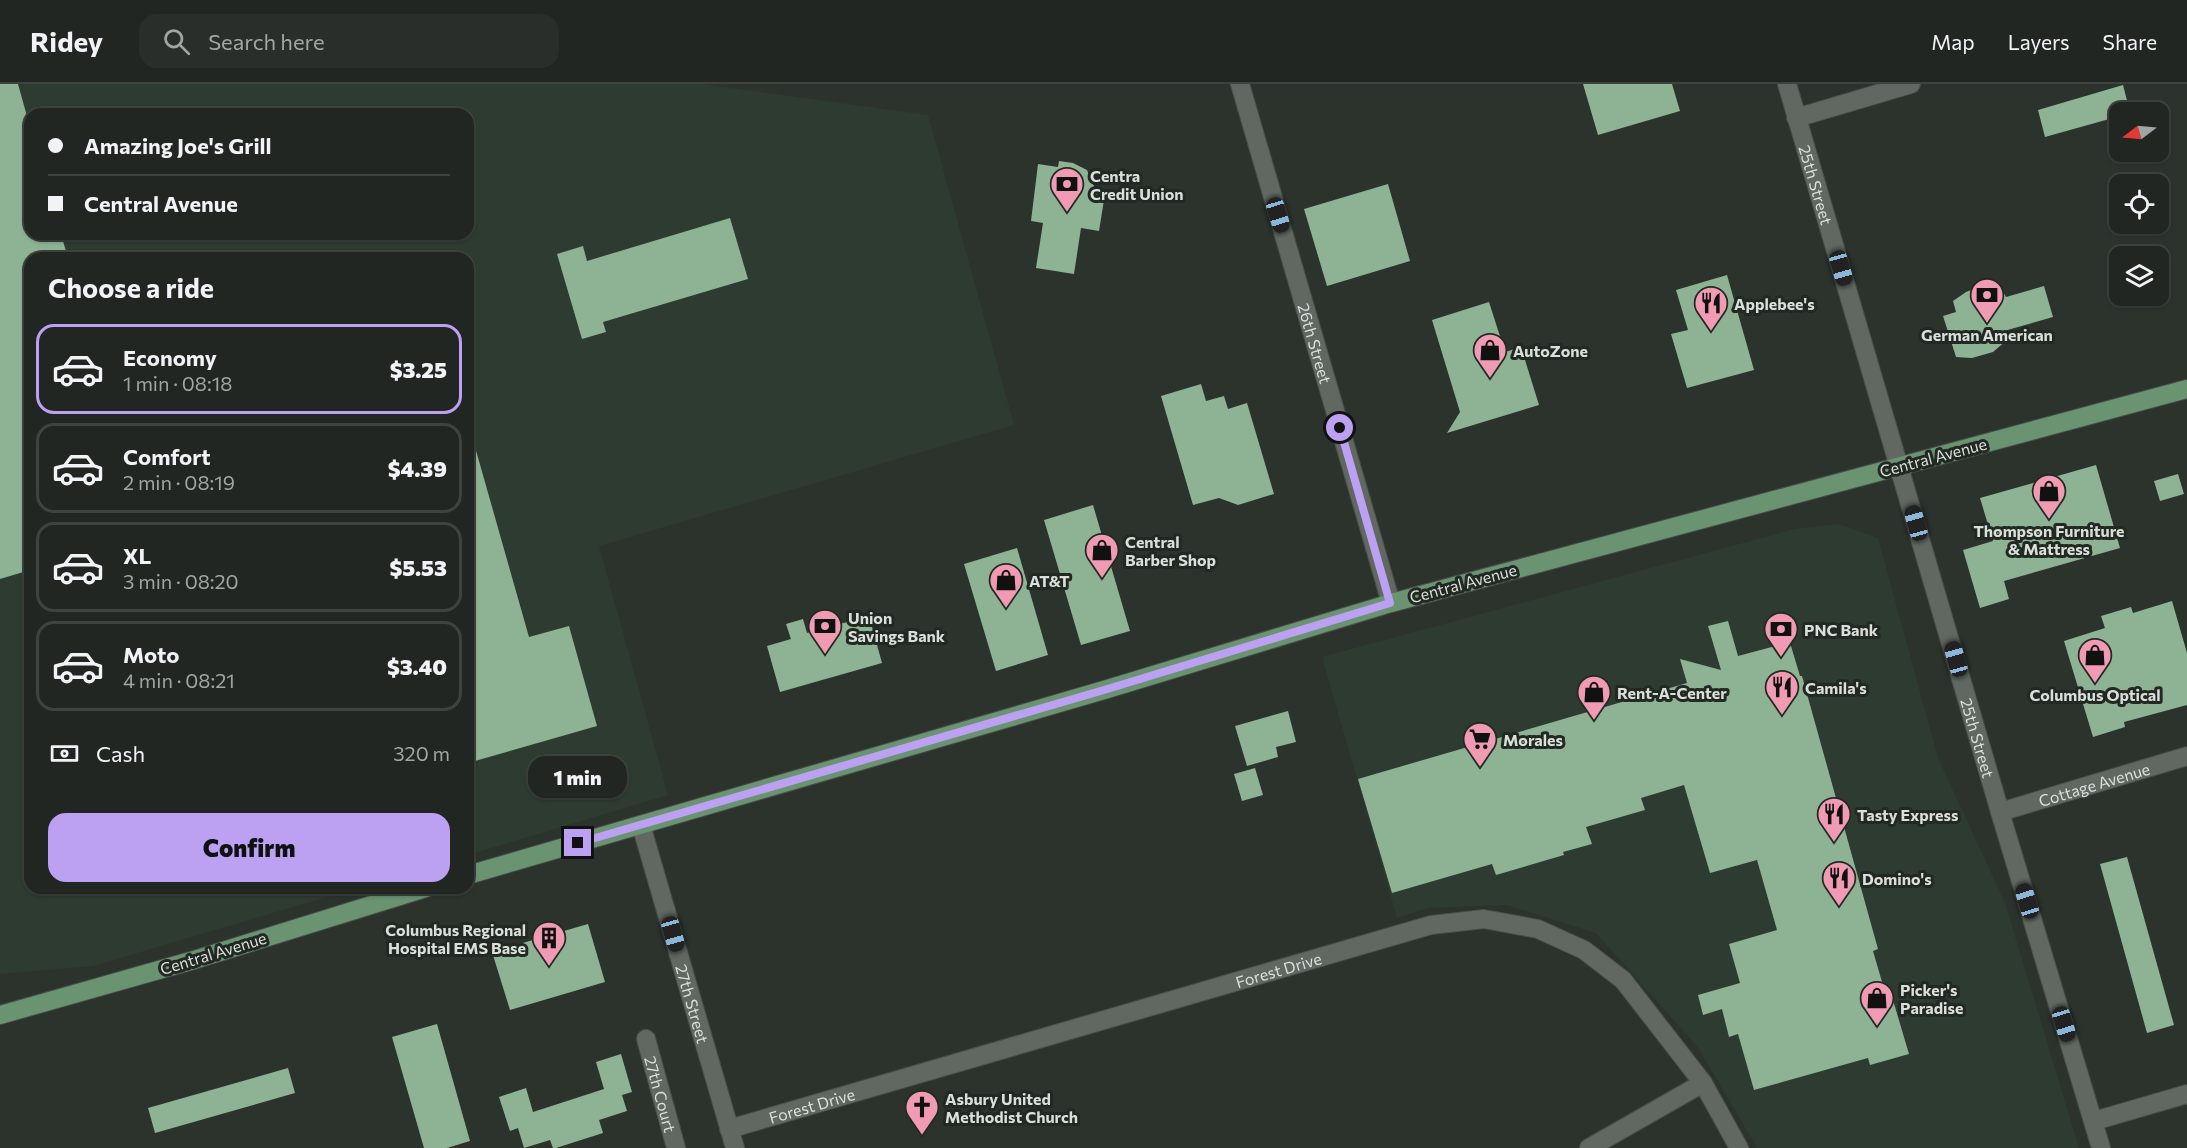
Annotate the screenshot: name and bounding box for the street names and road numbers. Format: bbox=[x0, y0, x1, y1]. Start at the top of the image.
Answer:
street label: 25th Street bbox=[1796, 143, 1837, 227]
street label: 26th Street bbox=[1295, 301, 1336, 386]
street label: Central Avenue bbox=[1877, 434, 1989, 480]
street label: Central Avenue bbox=[1407, 560, 1519, 606]
street label: 25th Street bbox=[1958, 696, 1999, 780]
street label: Cottage Avenue bbox=[2036, 758, 2152, 810]
street label: Central Avenue bbox=[158, 928, 268, 978]
street label: Forest Drive bbox=[1233, 948, 1323, 991]
street label: 27th Street bbox=[672, 962, 714, 1046]
street label: 27th Court bbox=[642, 1054, 681, 1135]
street label: Forest Drive bbox=[766, 1084, 857, 1126]

